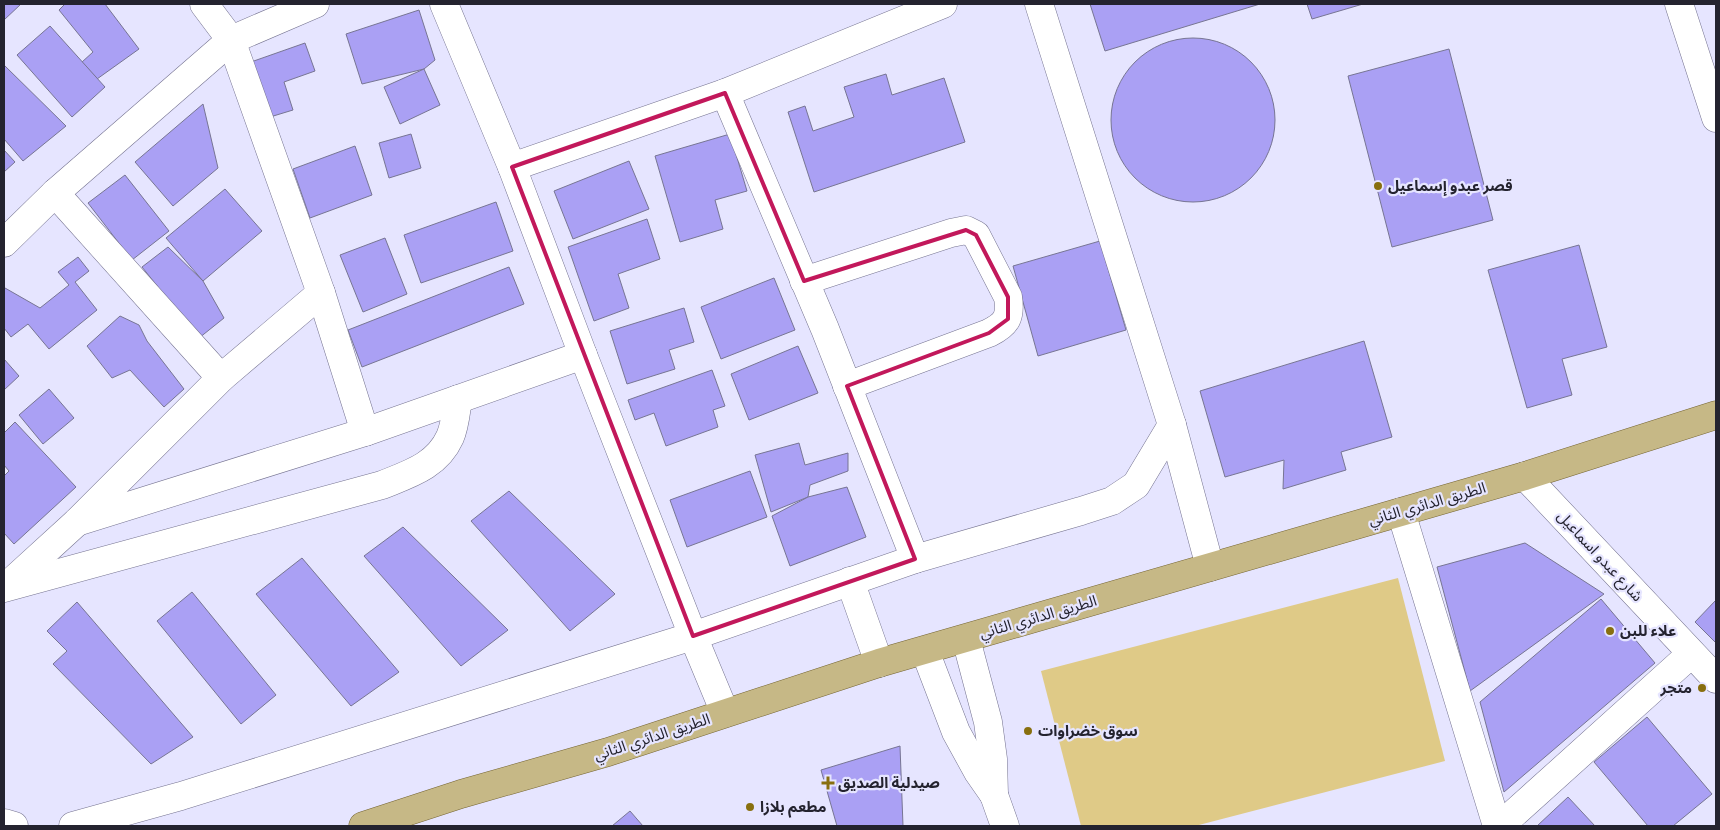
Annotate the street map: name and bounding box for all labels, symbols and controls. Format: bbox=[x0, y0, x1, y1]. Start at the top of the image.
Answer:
place label: قصر عبدو إسماعيل bbox=[1388, 175, 1513, 196]
marker: قصر عبدو إسماعيل bbox=[1372, 180, 1384, 192]
street label: الطريق الدائري الثاني bbox=[1366, 477, 1488, 532]
street label: شارع عبدو اسماعيل bbox=[1551, 506, 1648, 607]
street label: الطريق الدائري الثاني bbox=[977, 590, 1099, 645]
place label: علاء للبن bbox=[1620, 620, 1676, 641]
marker: علاء للبن bbox=[1604, 625, 1616, 637]
place label: متجر bbox=[1660, 677, 1692, 698]
marker: متجر bbox=[1696, 682, 1708, 694]
street label: الطريق الدائري الثاني bbox=[591, 708, 713, 767]
place label: سوق خضراوات bbox=[1038, 720, 1138, 741]
marker: سوق خضراوات bbox=[1022, 725, 1034, 737]
place label: صيدلية الصديق bbox=[838, 772, 940, 793]
marker: صيدلية الصديق bbox=[822, 777, 834, 789]
place label: مطعم بلازا bbox=[760, 796, 826, 818]
marker: مطعم بلازا bbox=[744, 801, 756, 813]

